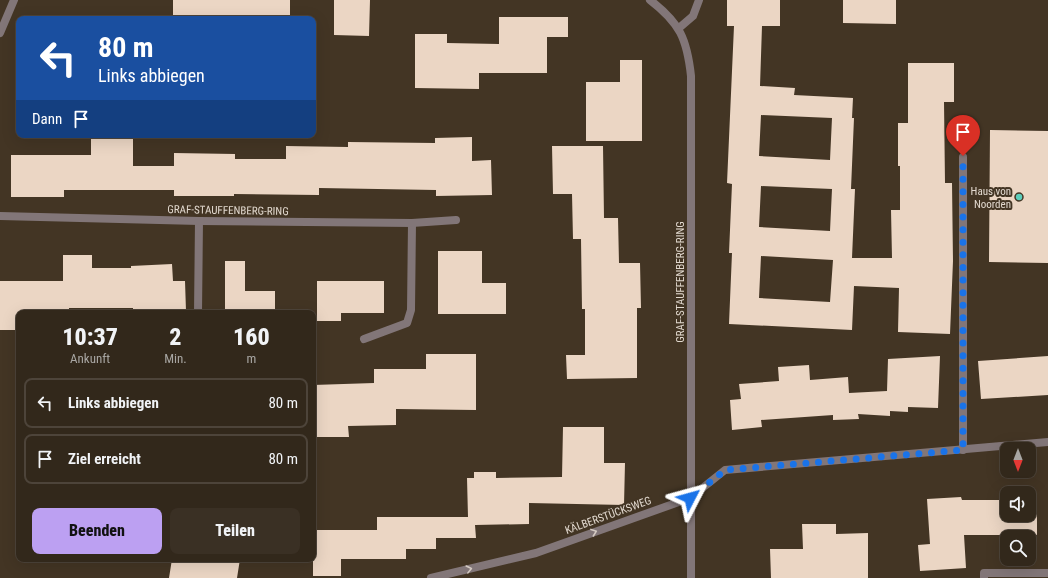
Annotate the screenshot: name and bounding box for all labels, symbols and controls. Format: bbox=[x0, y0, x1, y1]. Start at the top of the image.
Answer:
text: 80 m bbox=[98, 31, 154, 64]
icon: left bbox=[32, 32, 84, 84]
text: Links abbiegen bbox=[98, 65, 205, 86]
icon: arrive bbox=[70, 108, 92, 130]
text: Dann bbox=[32, 110, 62, 128]
pin bbox=[946, 115, 980, 156]
icon: arrive bbox=[952, 121, 974, 143]
place label: Haus von Noorden bbox=[971, 185, 1011, 211]
marker: Haus von Noorden bbox=[1014, 192, 1024, 202]
street label: GRAF-STAUFFENBERG-RING bbox=[167, 203, 289, 218]
street label: GRAF-STAUFFENBERG-RING bbox=[674, 221, 687, 343]
text: 10:37 bbox=[62, 323, 118, 351]
text: 2 bbox=[169, 323, 182, 351]
text: 160 bbox=[233, 323, 270, 351]
text: Ankunft bbox=[70, 351, 110, 366]
text: Min. bbox=[164, 351, 187, 366]
text: m bbox=[246, 351, 256, 366]
icon: left bbox=[34, 392, 56, 414]
text: Links abbiegen bbox=[68, 394, 159, 412]
text: 80 m bbox=[268, 394, 298, 412]
north arrow bbox=[1000, 442, 1036, 478]
map controls bbox=[1000, 442, 1036, 566]
icon: arrive bbox=[34, 448, 56, 470]
text: Ziel erreicht bbox=[68, 450, 141, 468]
text: 80 m bbox=[268, 450, 298, 468]
position arrow bbox=[669, 477, 711, 519]
button: sound bbox=[1000, 486, 1036, 522]
street label: KÄLBERSTÜCKSWEG bbox=[563, 494, 653, 537]
button: Beenden bbox=[32, 508, 162, 554]
button: Teilen bbox=[170, 508, 300, 554]
one-way arrow bbox=[590, 529, 597, 537]
button: search bbox=[1000, 530, 1036, 566]
one-way arrow bbox=[465, 565, 472, 574]

